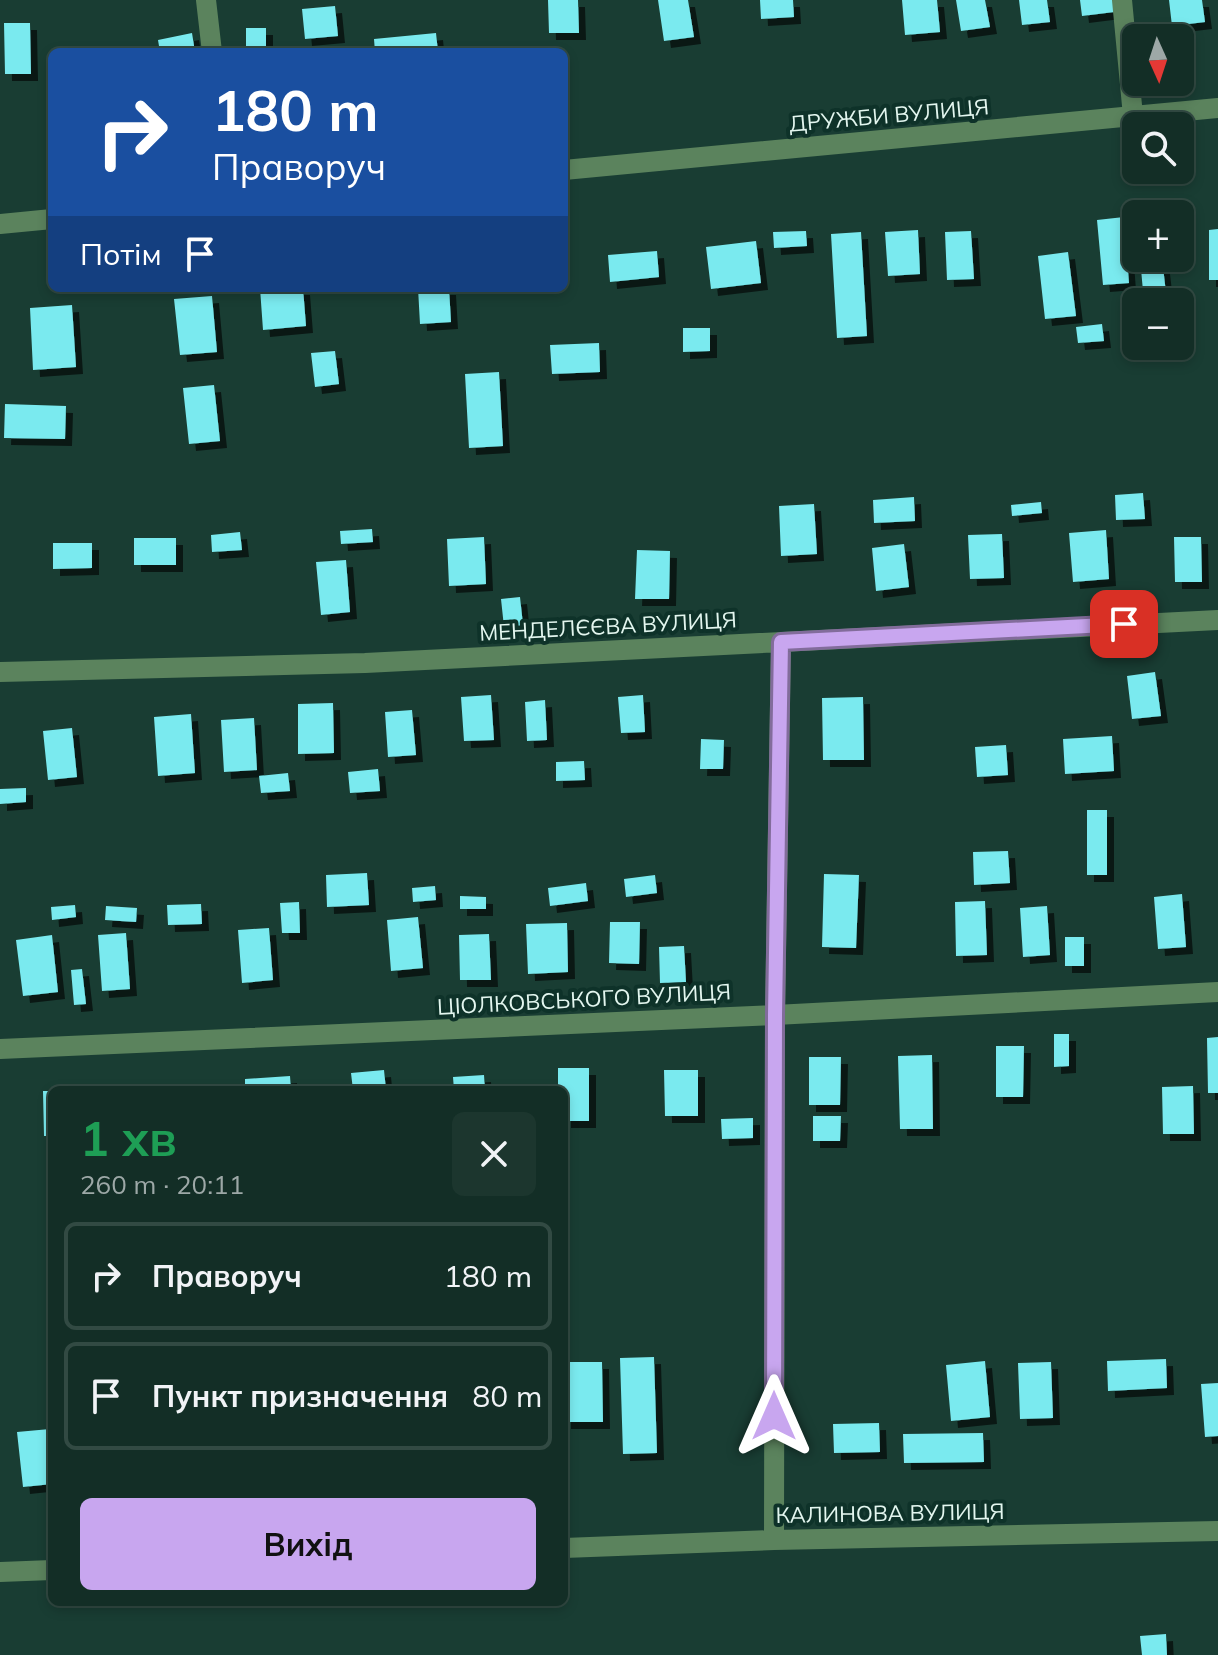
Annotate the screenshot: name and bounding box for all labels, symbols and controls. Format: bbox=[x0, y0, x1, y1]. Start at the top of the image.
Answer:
north arrow bbox=[1122, 24, 1194, 96]
map controls bbox=[1122, 24, 1194, 360]
text: 180 m bbox=[212, 75, 379, 145]
icon: right bbox=[80, 80, 184, 184]
street label: ДРУЖБИ ВУЛИЦЯ bbox=[788, 92, 990, 138]
button: search bbox=[1122, 112, 1194, 184]
text: Праворуч bbox=[212, 144, 386, 189]
button: + bbox=[1122, 200, 1194, 272]
icon: arrive bbox=[178, 232, 222, 276]
text: Потім bbox=[80, 235, 162, 273]
button: − bbox=[1122, 288, 1194, 360]
pin bbox=[1090, 590, 1158, 658]
icon: arrive bbox=[1102, 602, 1146, 646]
street label: МЕНДЕЛЄЄВА ВУЛИЦЯ bbox=[479, 605, 737, 647]
street label: ЦІОЛКОВСЬКОГО ВУЛИЦЯ bbox=[436, 977, 732, 1021]
text: 1 хв bbox=[80, 1108, 177, 1168]
button: close bbox=[452, 1112, 536, 1196]
text: 260 m · 20:11 bbox=[80, 1168, 244, 1201]
icon: right bbox=[84, 1254, 128, 1298]
text: Праворуч bbox=[152, 1257, 302, 1295]
text: 180 m bbox=[444, 1257, 532, 1295]
icon: arrive bbox=[84, 1374, 128, 1418]
position arrow bbox=[732, 1374, 816, 1458]
text: Пункт призначення bbox=[152, 1377, 448, 1415]
text: 80 m bbox=[472, 1377, 542, 1415]
street label: КАЛИНОВА ВУЛИЦЯ bbox=[775, 1497, 1005, 1529]
button: Вихід bbox=[80, 1498, 536, 1590]

